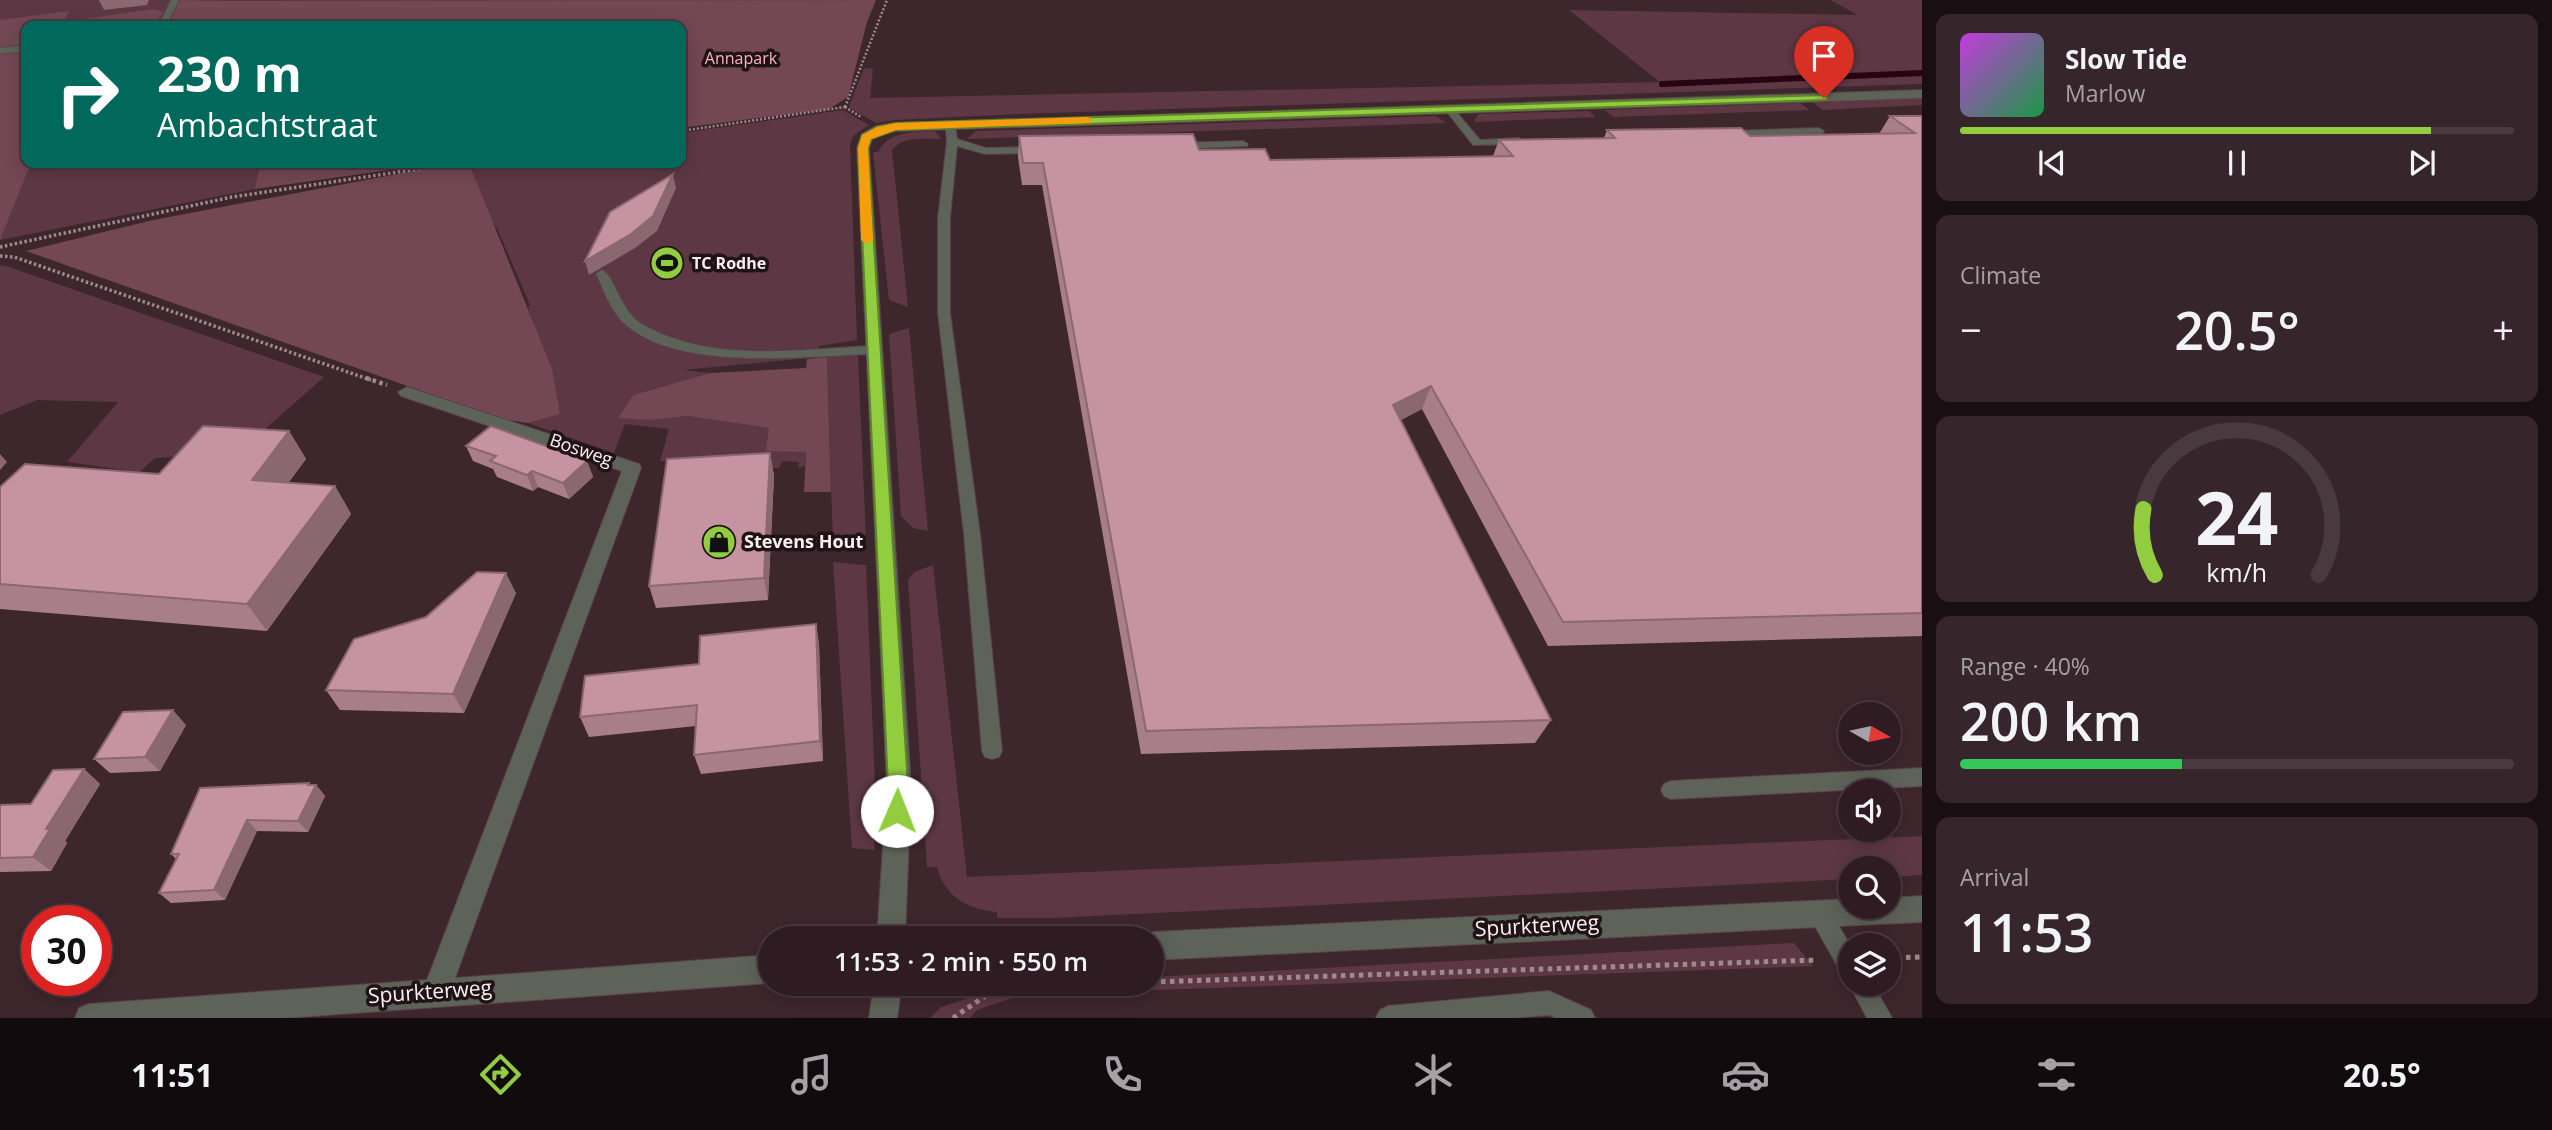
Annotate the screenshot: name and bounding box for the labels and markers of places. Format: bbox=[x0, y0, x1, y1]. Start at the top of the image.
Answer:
pin bbox=[1794, 26, 1854, 98]
sports icon: TC Rodhe bbox=[648, 244, 686, 282]
place label: TC Rodhe bbox=[692, 252, 766, 274]
shop icon: Stevens Hout bbox=[700, 523, 738, 561]
place label: Stevens Hout bbox=[744, 529, 863, 553]

